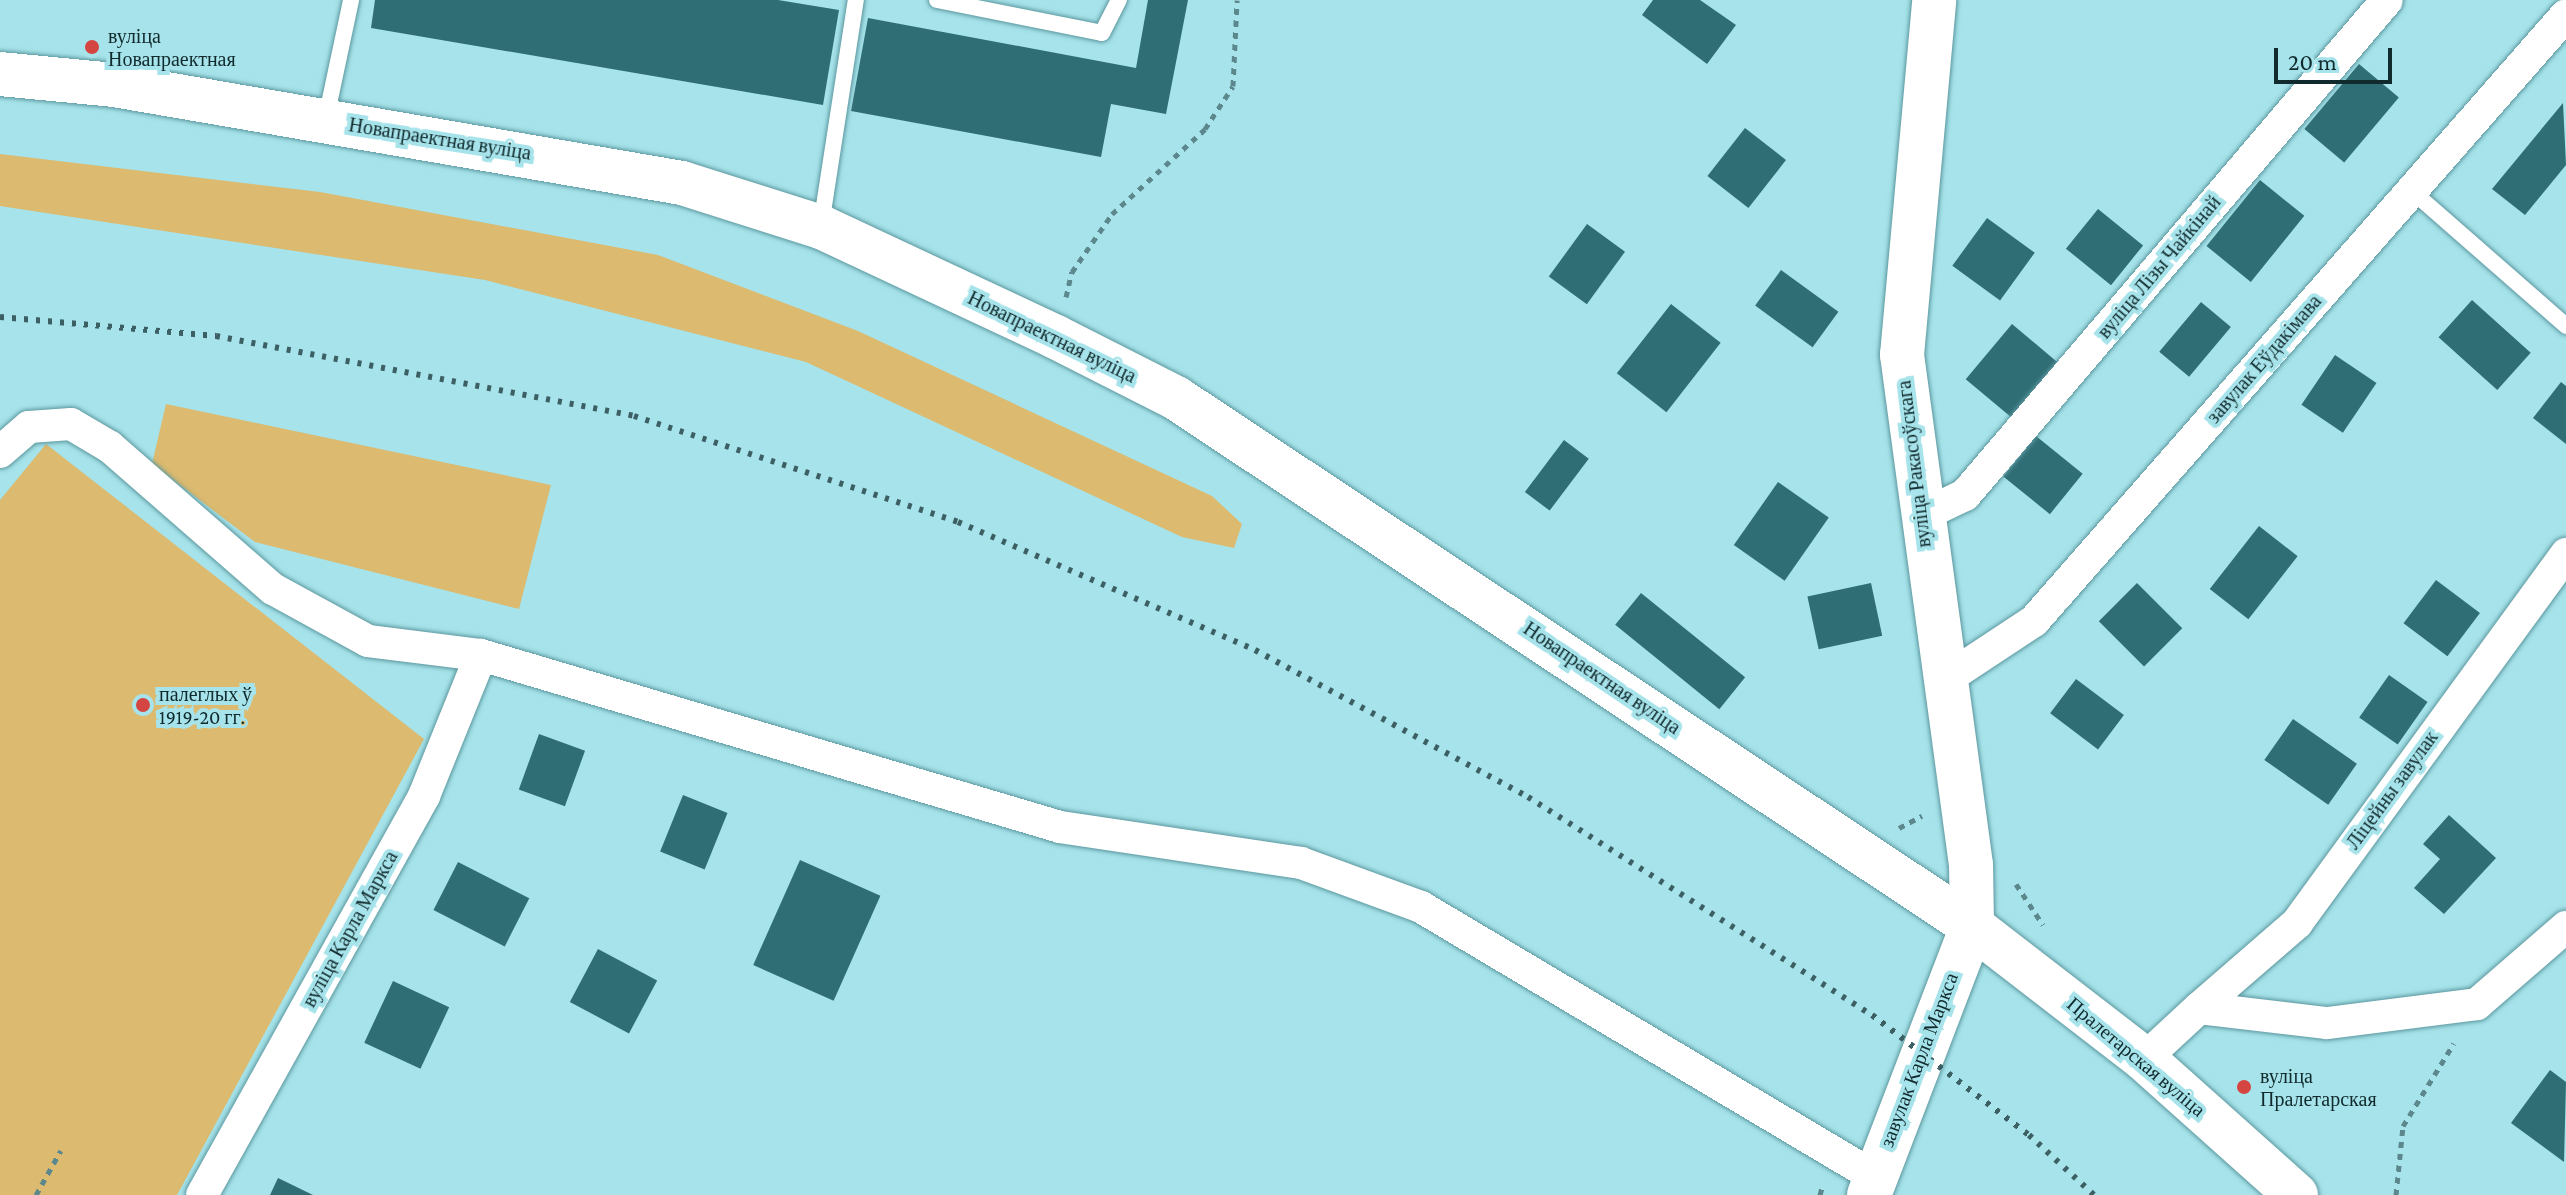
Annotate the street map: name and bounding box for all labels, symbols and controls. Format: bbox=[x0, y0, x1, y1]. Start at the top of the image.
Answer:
place label: вуліца Новапраектная bbox=[108, 24, 236, 71]
scale bar bbox=[2278, 32, 2396, 82]
marker: вуліца Новапраектная bbox=[83, 38, 101, 56]
text: 20 m bbox=[2288, 48, 2337, 75]
street label: Новапраектная вуліца bbox=[347, 113, 533, 165]
street label: вуліца Лізы Чайкінай bbox=[2092, 191, 2226, 343]
street label: Новапраектная вуліца bbox=[964, 286, 1140, 388]
street label: завулак Еўдакімава bbox=[2201, 290, 2327, 428]
street label: вуліца Ракасоўскага bbox=[1892, 379, 1936, 549]
street label: Новапраектная вуліца bbox=[1519, 616, 1685, 740]
place label: палеглых ў 1919-20 гг. bbox=[159, 682, 252, 729]
marker: палеглых ў 1919-20 гг. bbox=[134, 696, 152, 714]
street label: Ліцейны завулак bbox=[2341, 726, 2443, 854]
street label: вуліца Карла Маркса bbox=[297, 847, 403, 1011]
street label: завулак Карла Маркса bbox=[1875, 969, 1963, 1151]
street label: Пралетарская вуліца bbox=[2062, 992, 2210, 1122]
place label: вуліца Пралетарская bbox=[2260, 1064, 2377, 1111]
marker: вуліца Пралетарская bbox=[2235, 1078, 2253, 1096]

